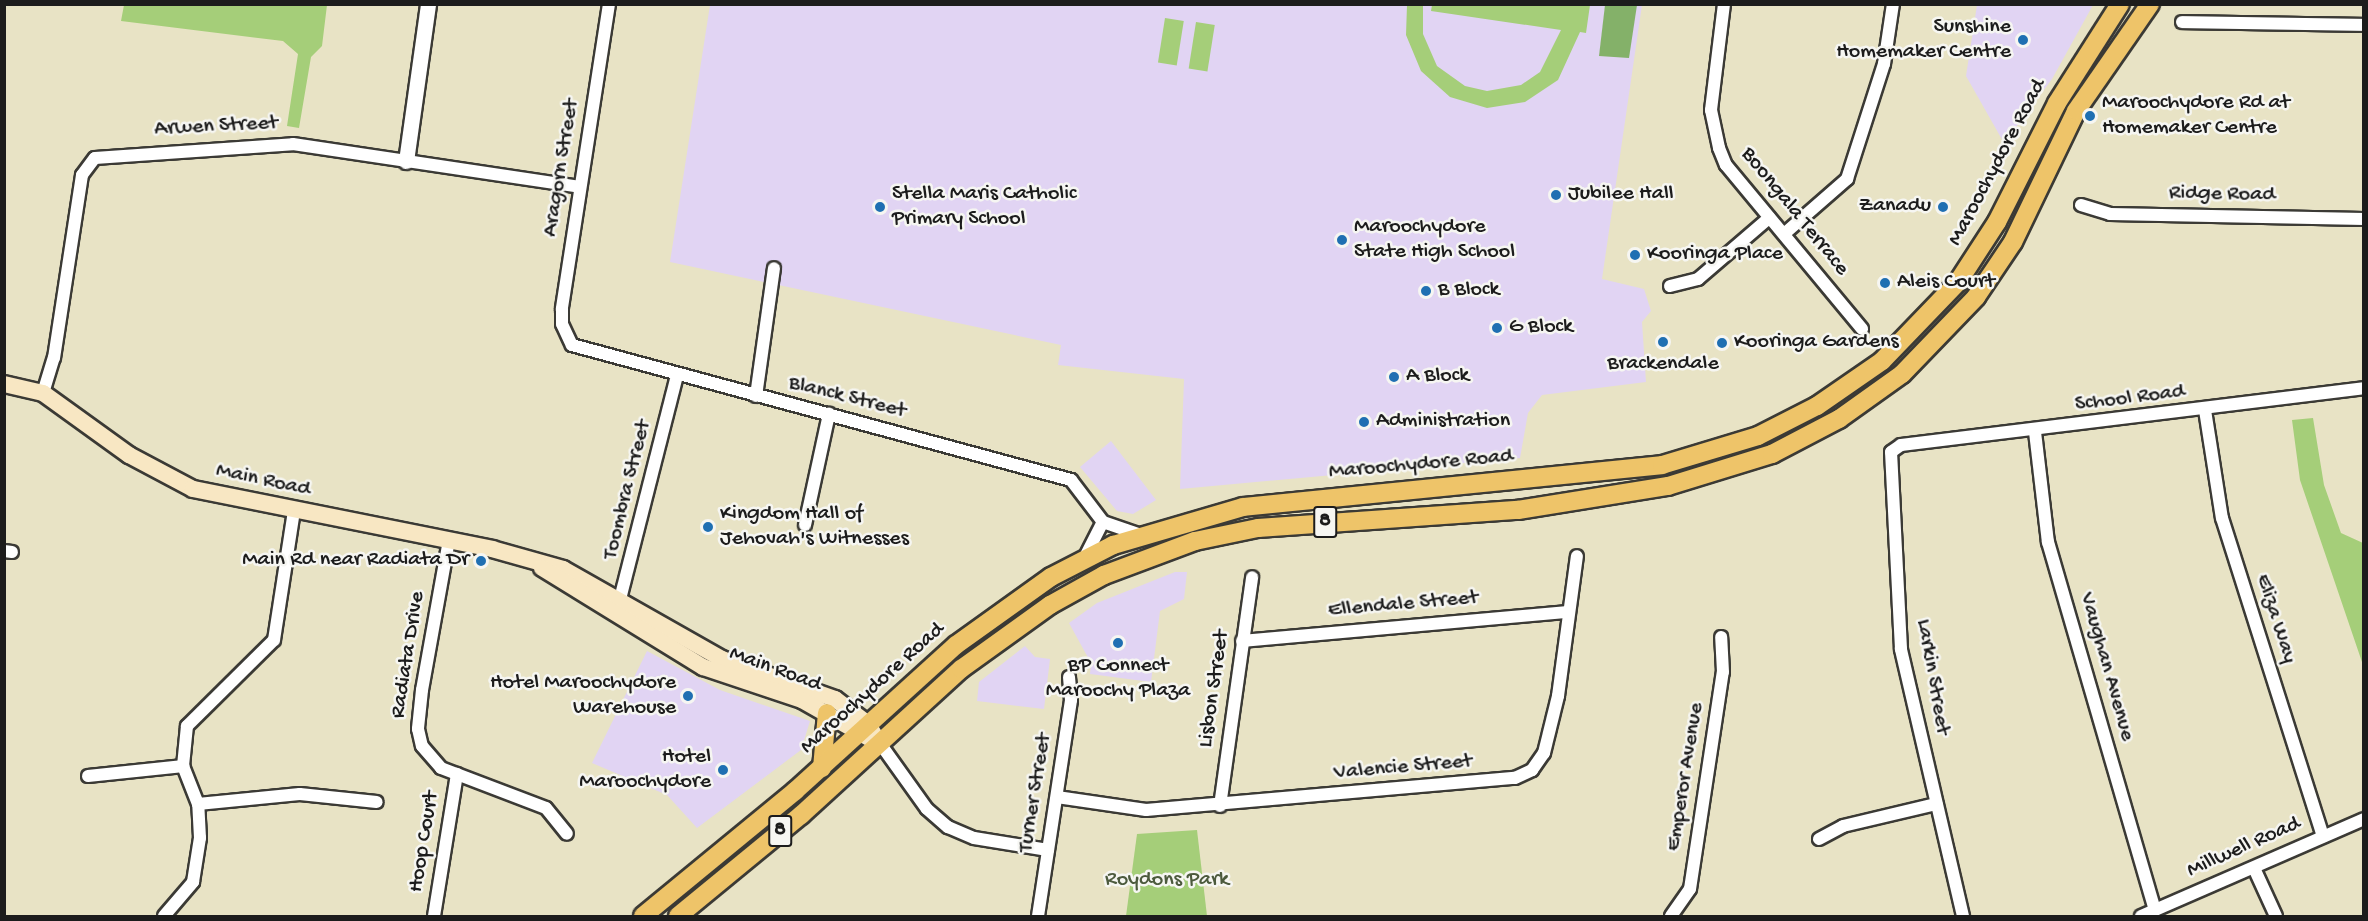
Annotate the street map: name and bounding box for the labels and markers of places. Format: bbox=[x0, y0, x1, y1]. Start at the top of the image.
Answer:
place label: Sunshine Homemaker Centre bbox=[1836, 14, 2011, 66]
marker: Sunshine Homemaker Centre bbox=[2016, 33, 2030, 47]
place label: Maroochydore Rd at Homemaker Centre bbox=[2102, 90, 2290, 142]
marker: Maroochydore Rd at Homemaker Centre bbox=[2083, 109, 2097, 123]
place label: Stella Maris Catholic Primary School bbox=[892, 181, 1076, 232]
place label: Jubilee Hall bbox=[1568, 182, 1674, 208]
marker: Jubilee Hall bbox=[1549, 188, 1563, 202]
place label: Zanadu bbox=[1859, 194, 1931, 220]
marker: Stella Maris Catholic Primary School bbox=[873, 200, 887, 214]
marker: Zanadu bbox=[1936, 200, 1950, 214]
place label: Maroochydore State High School bbox=[1354, 214, 1515, 266]
marker: Maroochydore State High School bbox=[1335, 233, 1349, 247]
place label: Kooringa Place bbox=[1647, 242, 1783, 268]
marker: Kooringa Place bbox=[1628, 248, 1642, 262]
place label: Aleis Court bbox=[1897, 270, 1995, 296]
marker: Aleis Court bbox=[1878, 276, 1892, 290]
place label: B Block bbox=[1438, 278, 1499, 304]
marker: B Block bbox=[1419, 284, 1433, 298]
place label: G Block bbox=[1509, 315, 1573, 341]
marker: G Block bbox=[1490, 321, 1504, 335]
place label: Kooringa Gardens bbox=[1734, 330, 1899, 356]
marker: Brackendale bbox=[1656, 335, 1670, 349]
marker: Kooringa Gardens bbox=[1715, 336, 1729, 350]
place label: Brackendale bbox=[1607, 352, 1719, 378]
place label: A Block bbox=[1406, 364, 1469, 390]
marker: A Block bbox=[1387, 370, 1401, 384]
place label: Administration bbox=[1376, 409, 1510, 435]
marker: Administration bbox=[1357, 415, 1371, 429]
place label: Kingdom Hall of Jehovah's Witnesses bbox=[720, 501, 909, 552]
marker: Kingdom Hall of Jehovah's Witnesses bbox=[701, 520, 715, 534]
place label: Main Rd near Radiata Dr bbox=[242, 548, 469, 574]
marker: Main Rd near Radiata Dr bbox=[474, 554, 488, 568]
marker: BP Connect Maroochy Plaza bbox=[1111, 636, 1125, 650]
place label: BP Connect Maroochy Plaza bbox=[1046, 653, 1190, 704]
place label: Hotel Maroochydore Warehouse bbox=[490, 670, 676, 722]
marker: Hotel Maroochydore Warehouse bbox=[681, 689, 695, 703]
place label: Hotel Maroochydore bbox=[579, 744, 711, 796]
marker: Hotel Maroochydore bbox=[716, 763, 730, 777]

